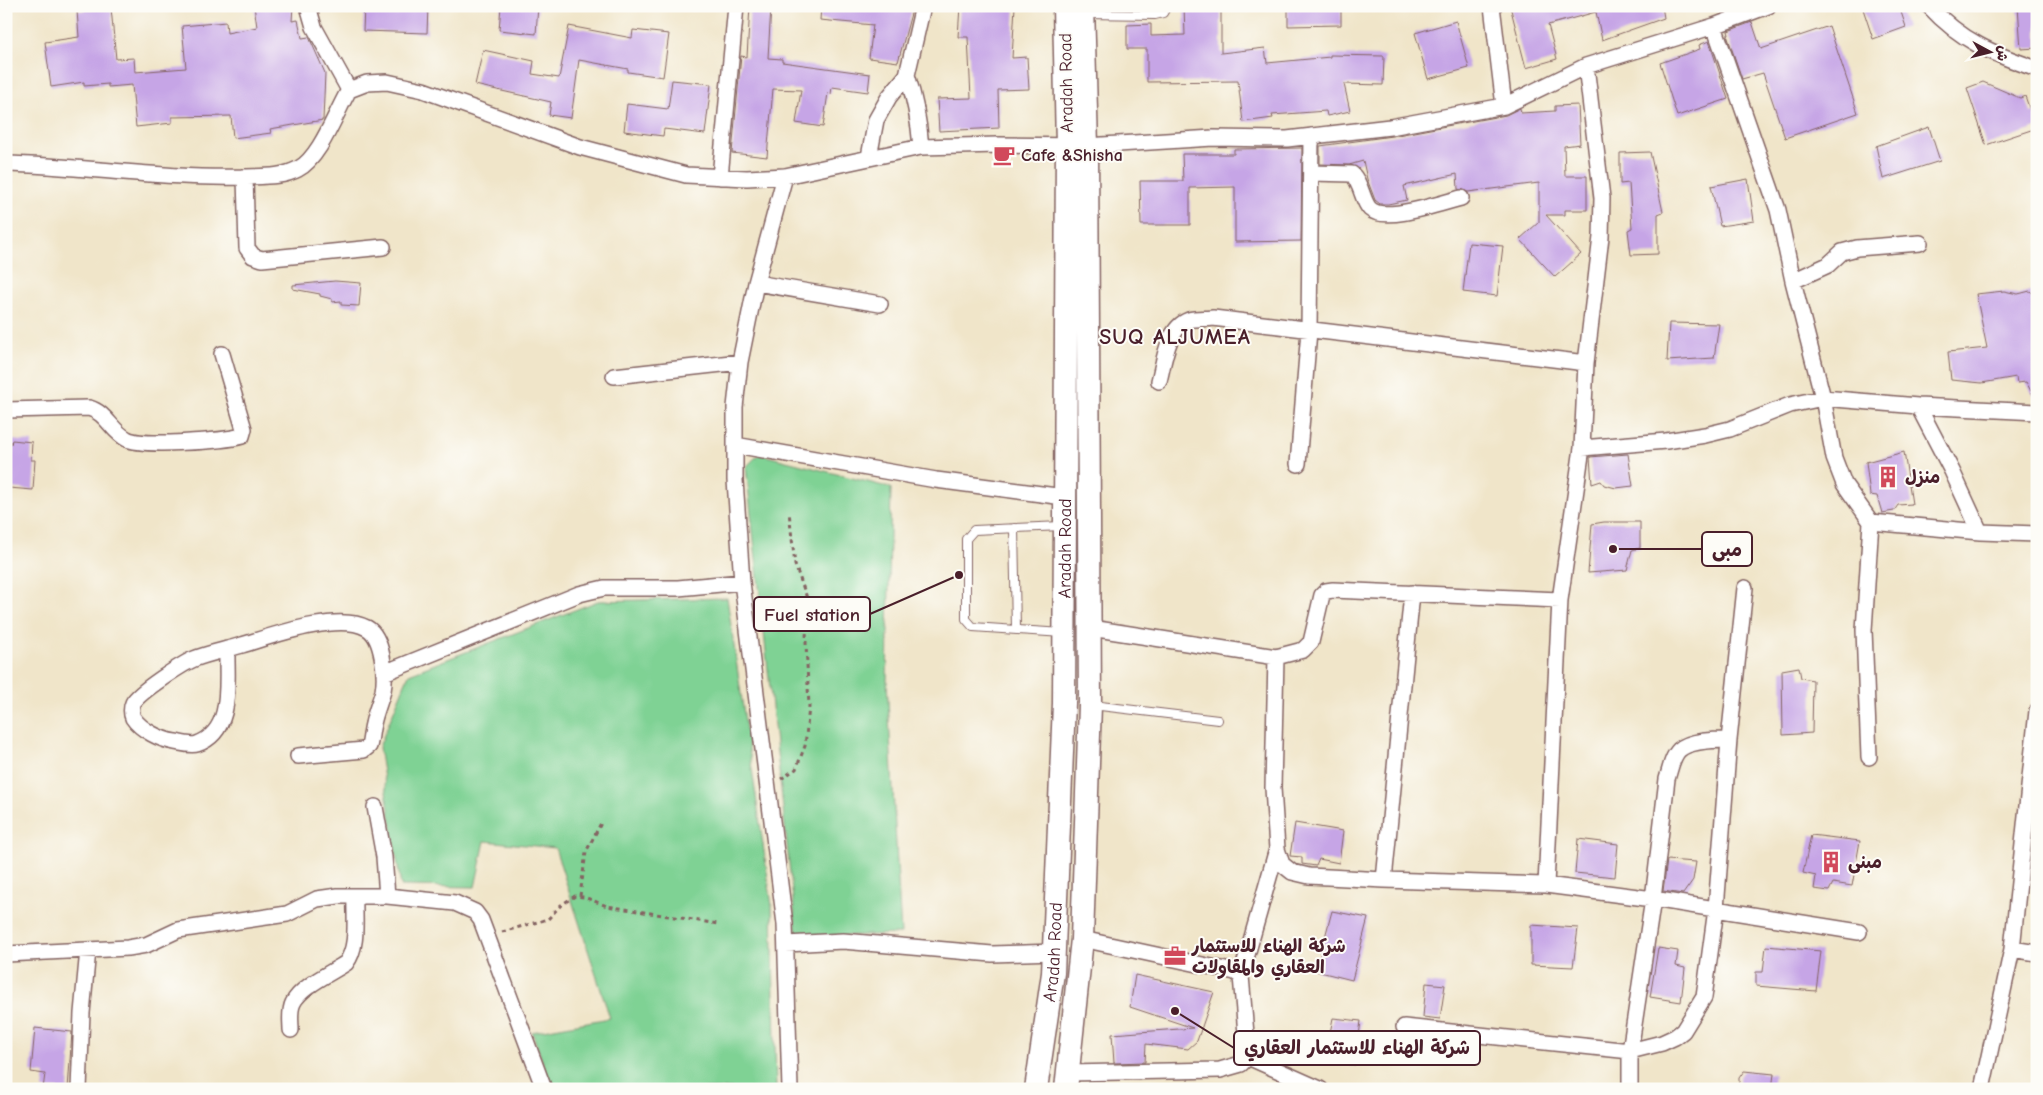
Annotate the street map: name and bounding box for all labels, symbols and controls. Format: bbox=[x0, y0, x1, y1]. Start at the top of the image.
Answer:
north arrow bbox=[1966, 28, 2016, 78]
street label: Aradah Road bbox=[1055, 33, 1078, 133]
text: ش bbox=[1993, 45, 2012, 62]
cafe icon: Cafe &Shisha bbox=[991, 142, 1017, 168]
place label: Cafe &Shisha bbox=[1021, 145, 1123, 166]
district label: SUQ ALJUMEA bbox=[1099, 324, 1251, 350]
building icon: منزل bbox=[1875, 464, 1901, 490]
place label: منزل bbox=[1905, 467, 1940, 488]
street label: Aradah Road bbox=[1055, 498, 1076, 599]
callout: مبى bbox=[1702, 532, 1752, 566]
text: مبى bbox=[1712, 539, 1742, 562]
callout: Fuel station bbox=[754, 597, 870, 631]
text: Fuel station bbox=[764, 604, 860, 626]
building icon: مبنى bbox=[1818, 849, 1844, 875]
place label: مبنى bbox=[1848, 852, 1882, 874]
street label: Aradah Road bbox=[1039, 902, 1067, 1004]
place label: شركة الهناء للاستثمار العقاري والمقاولات bbox=[1191, 936, 1346, 981]
office icon: شركة الهناء للاستثمار العقاري والمقاولات bbox=[1162, 943, 1188, 969]
callout: شركة الهناء للاستثمار العقاري bbox=[1234, 1031, 1480, 1065]
text: شركة الهناء للاستثمار العقاري bbox=[1244, 1037, 1470, 1062]

